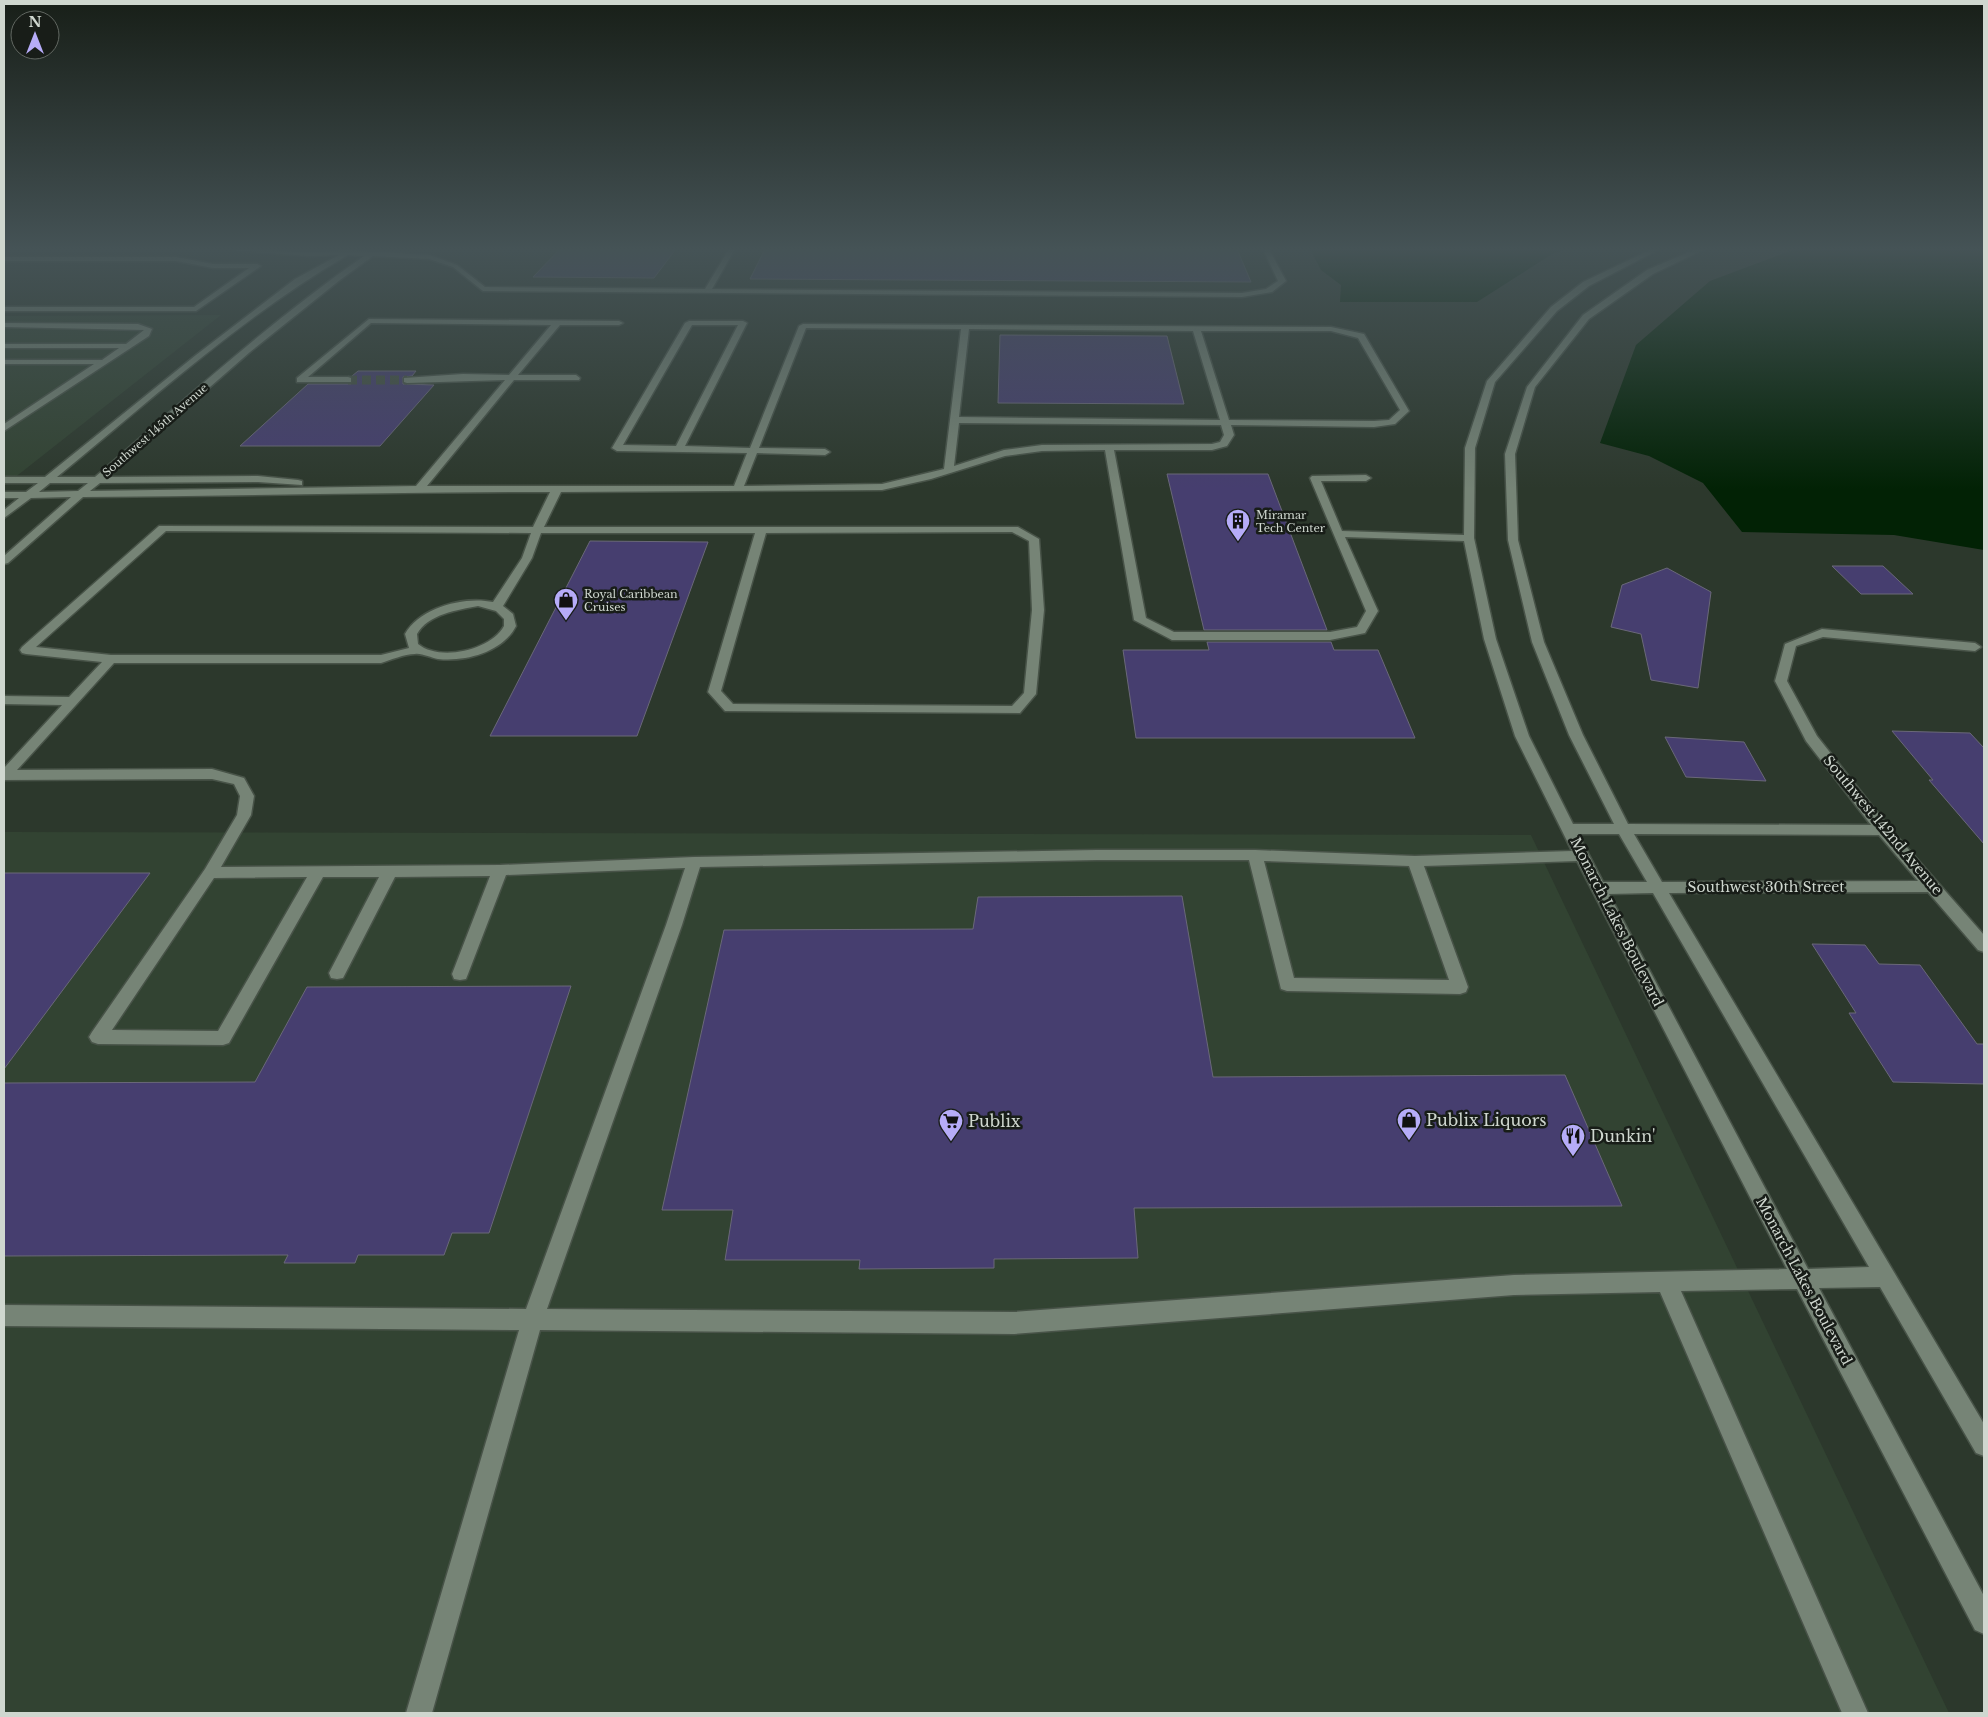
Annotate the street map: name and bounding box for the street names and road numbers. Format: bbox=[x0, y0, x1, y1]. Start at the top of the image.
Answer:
street label: Southwest 145th Avenue bbox=[100, 380, 210, 480]
street label: Southwest 142nd Avenue bbox=[1819, 752, 1947, 898]
street label: Monarch Lakes Boulevard bbox=[1566, 834, 1668, 1010]
street label: Southwest 30th Street bbox=[1687, 878, 1845, 896]
street label: Monarch Lakes Boulevard bbox=[1752, 1194, 1856, 1368]

